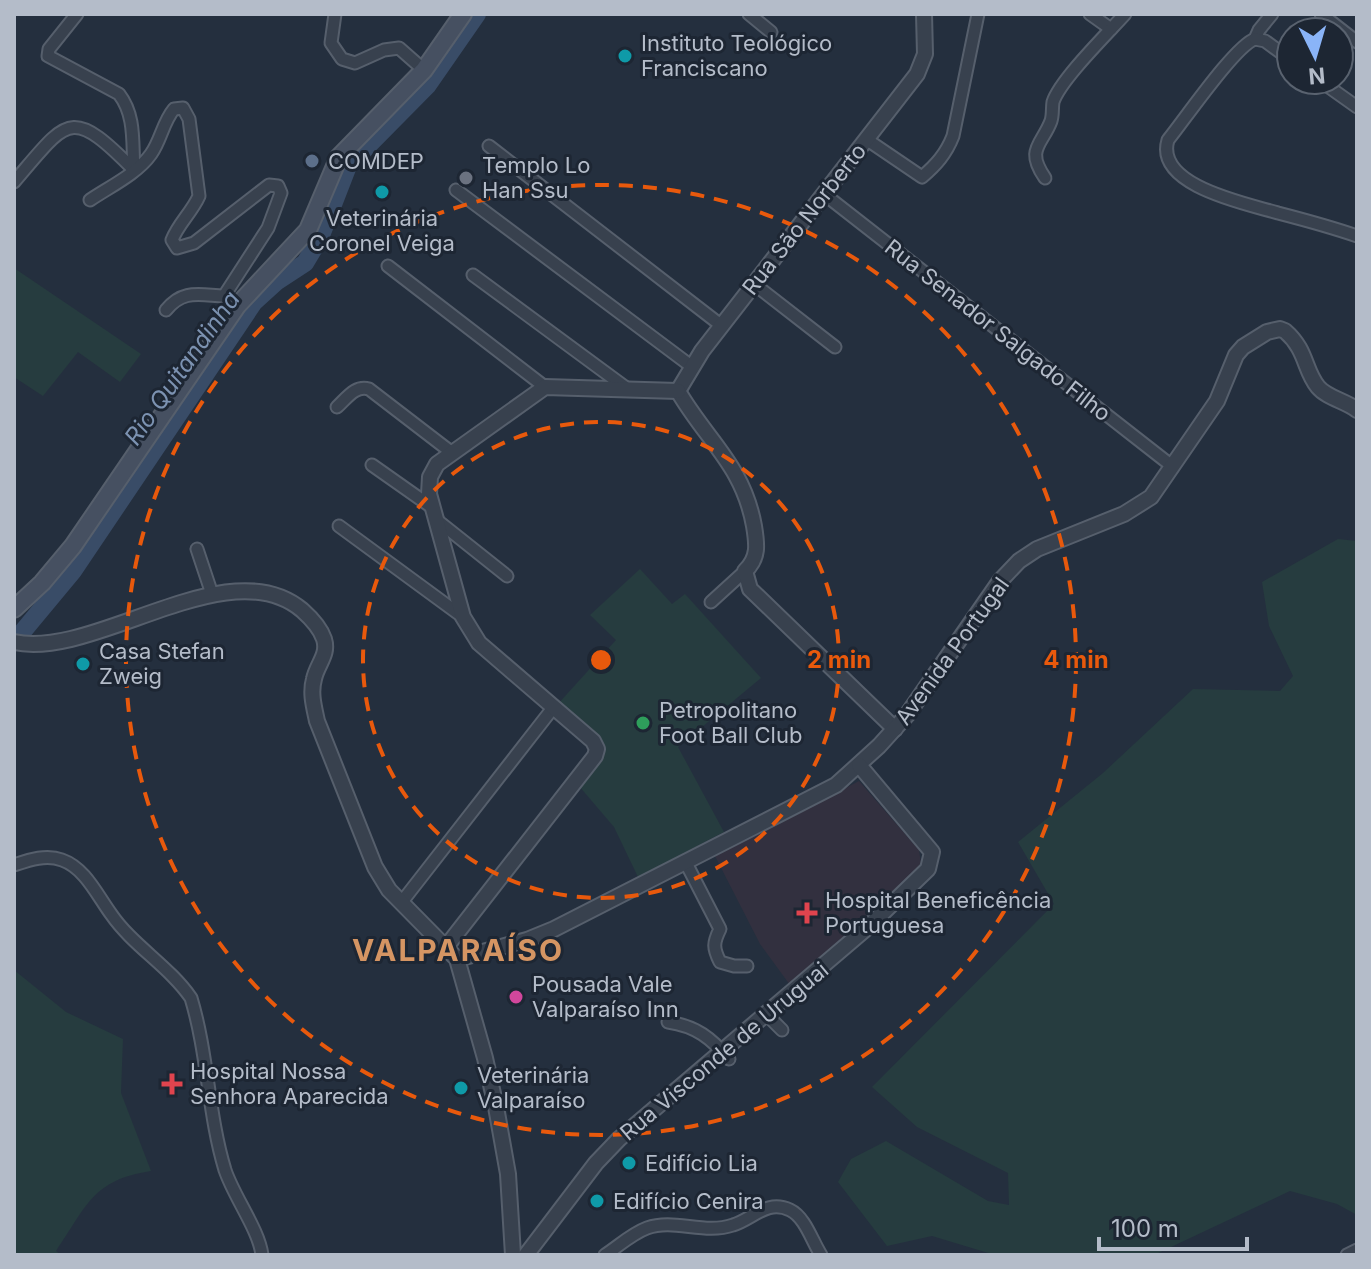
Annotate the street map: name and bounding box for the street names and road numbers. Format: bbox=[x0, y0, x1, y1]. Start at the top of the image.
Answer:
street label: Rua São Norberto bbox=[737, 138, 871, 300]
street label: Rua Senador Salgado Filho bbox=[880, 234, 1116, 426]
street label: Avenida Portugal bbox=[890, 572, 1014, 730]
street label: Rua Visconde de Uruguai bbox=[615, 956, 833, 1146]

